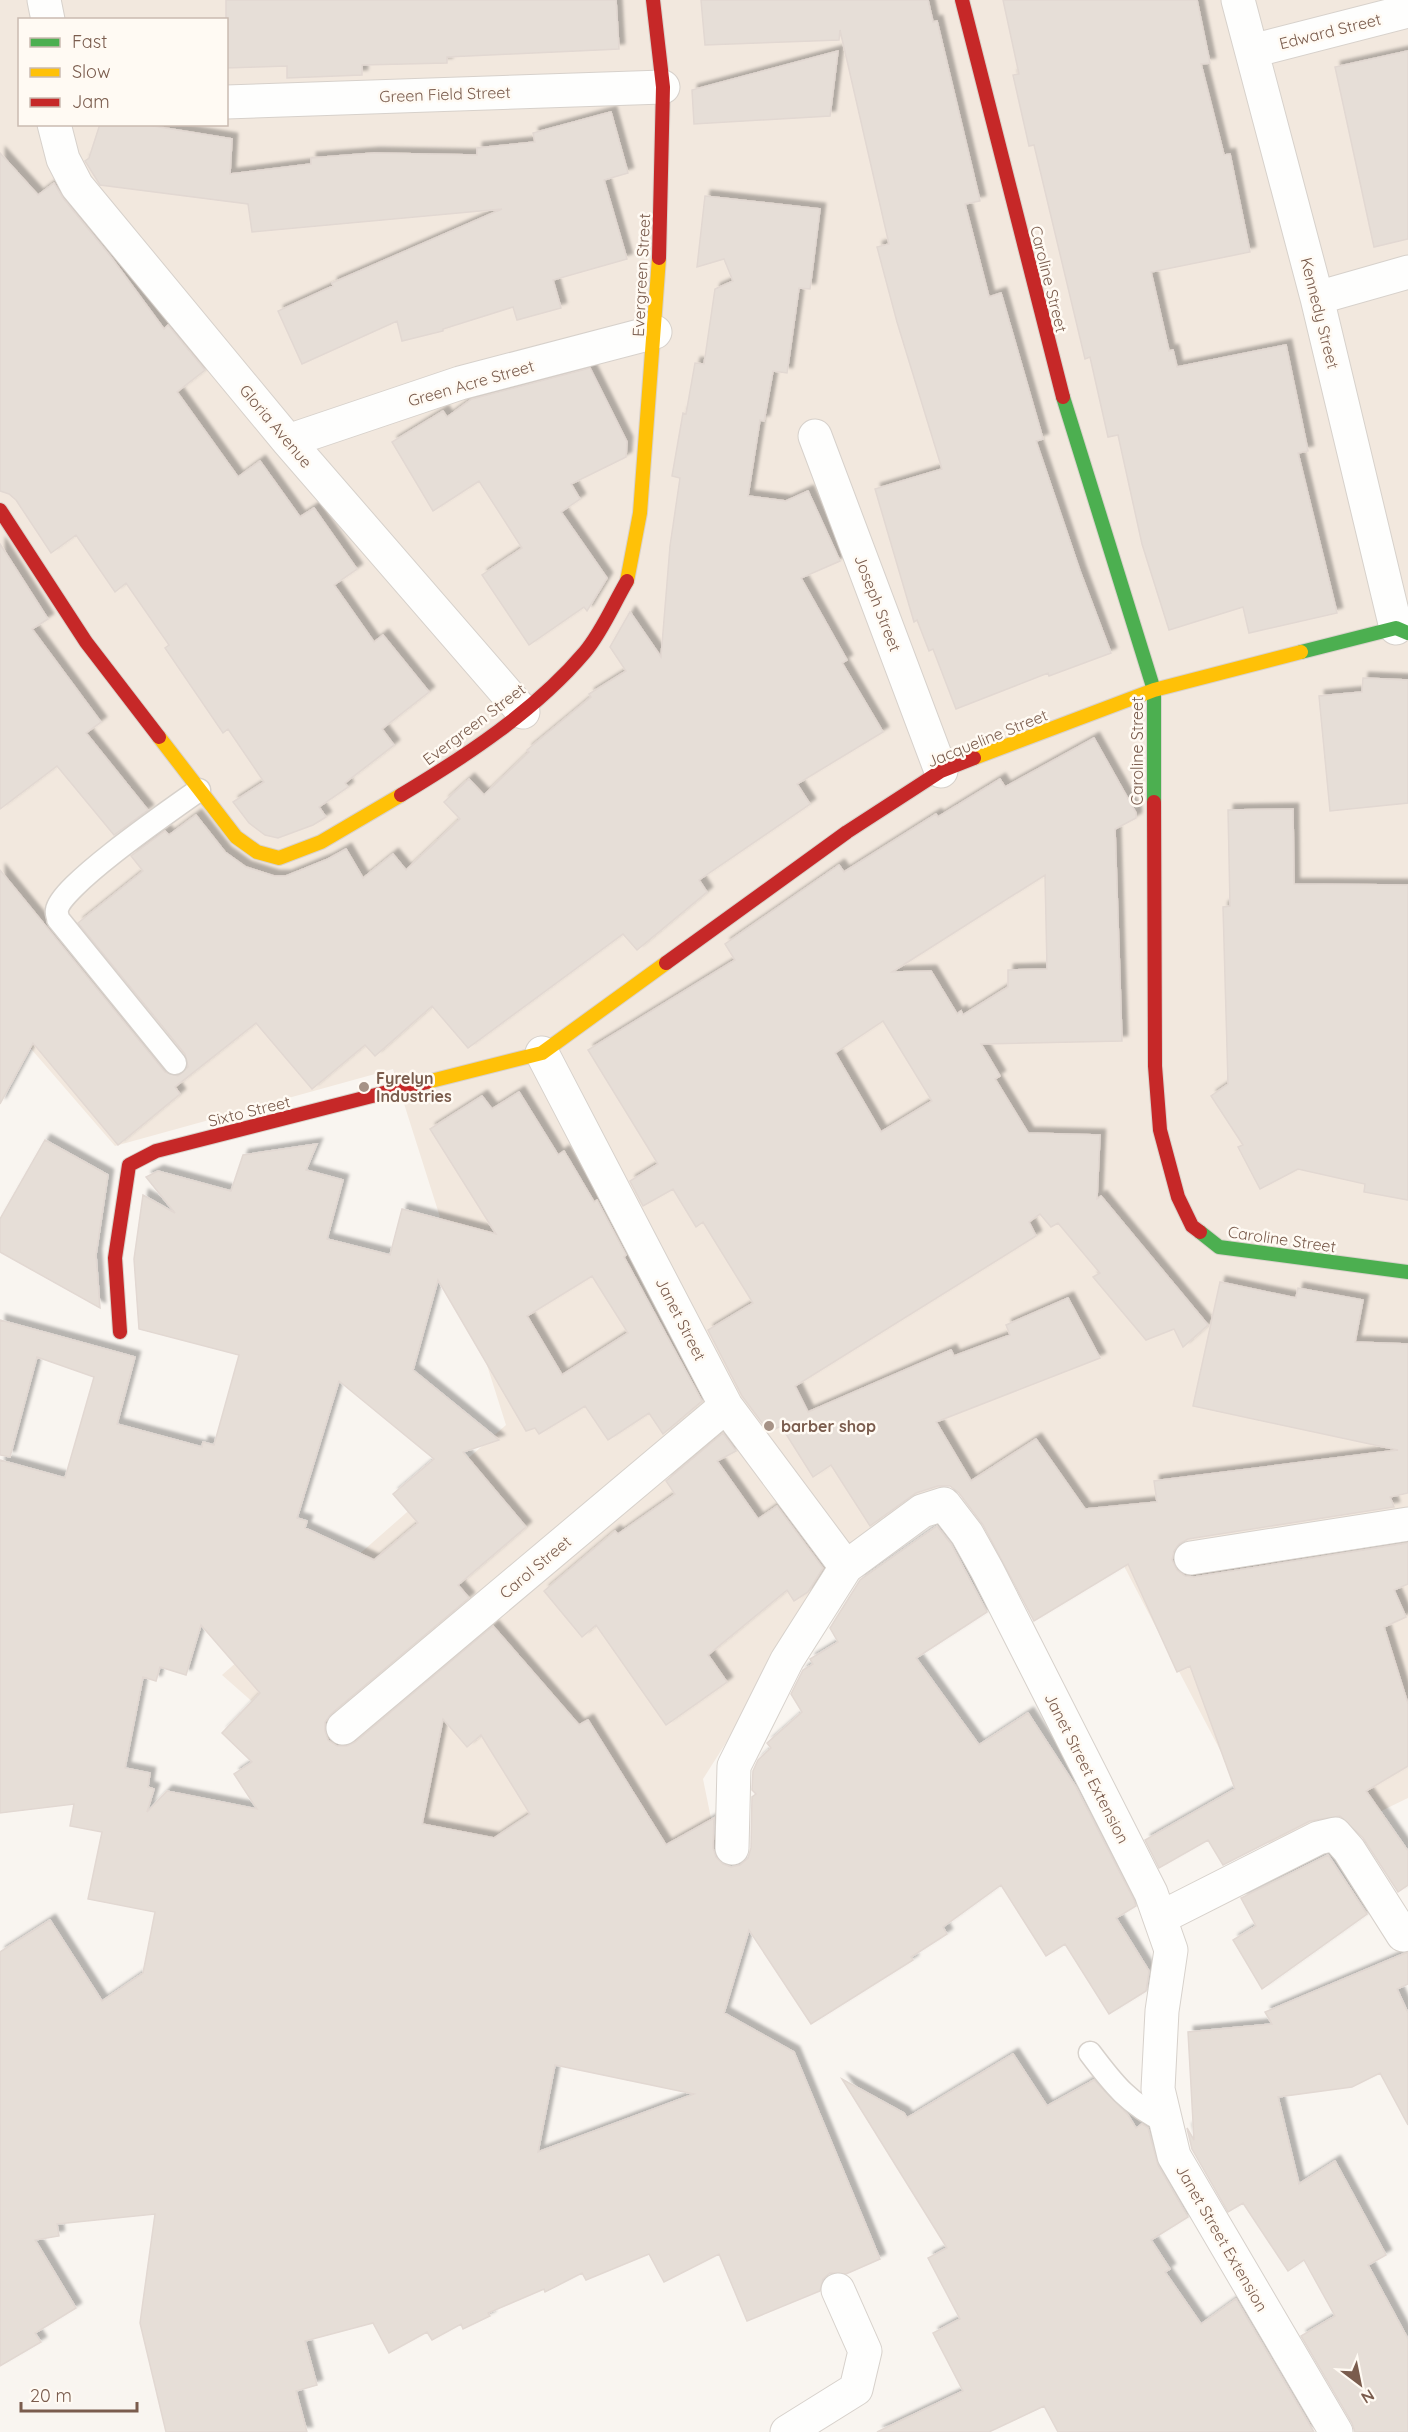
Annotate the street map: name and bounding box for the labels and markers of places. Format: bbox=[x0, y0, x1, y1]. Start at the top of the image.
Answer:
place label: Fyrelyn Industries bbox=[376, 1068, 452, 1106]
marker: Fyrelyn Industries bbox=[357, 1080, 371, 1094]
place label: barber shop bbox=[781, 1416, 876, 1436]
marker: barber shop bbox=[762, 1419, 776, 1433]

